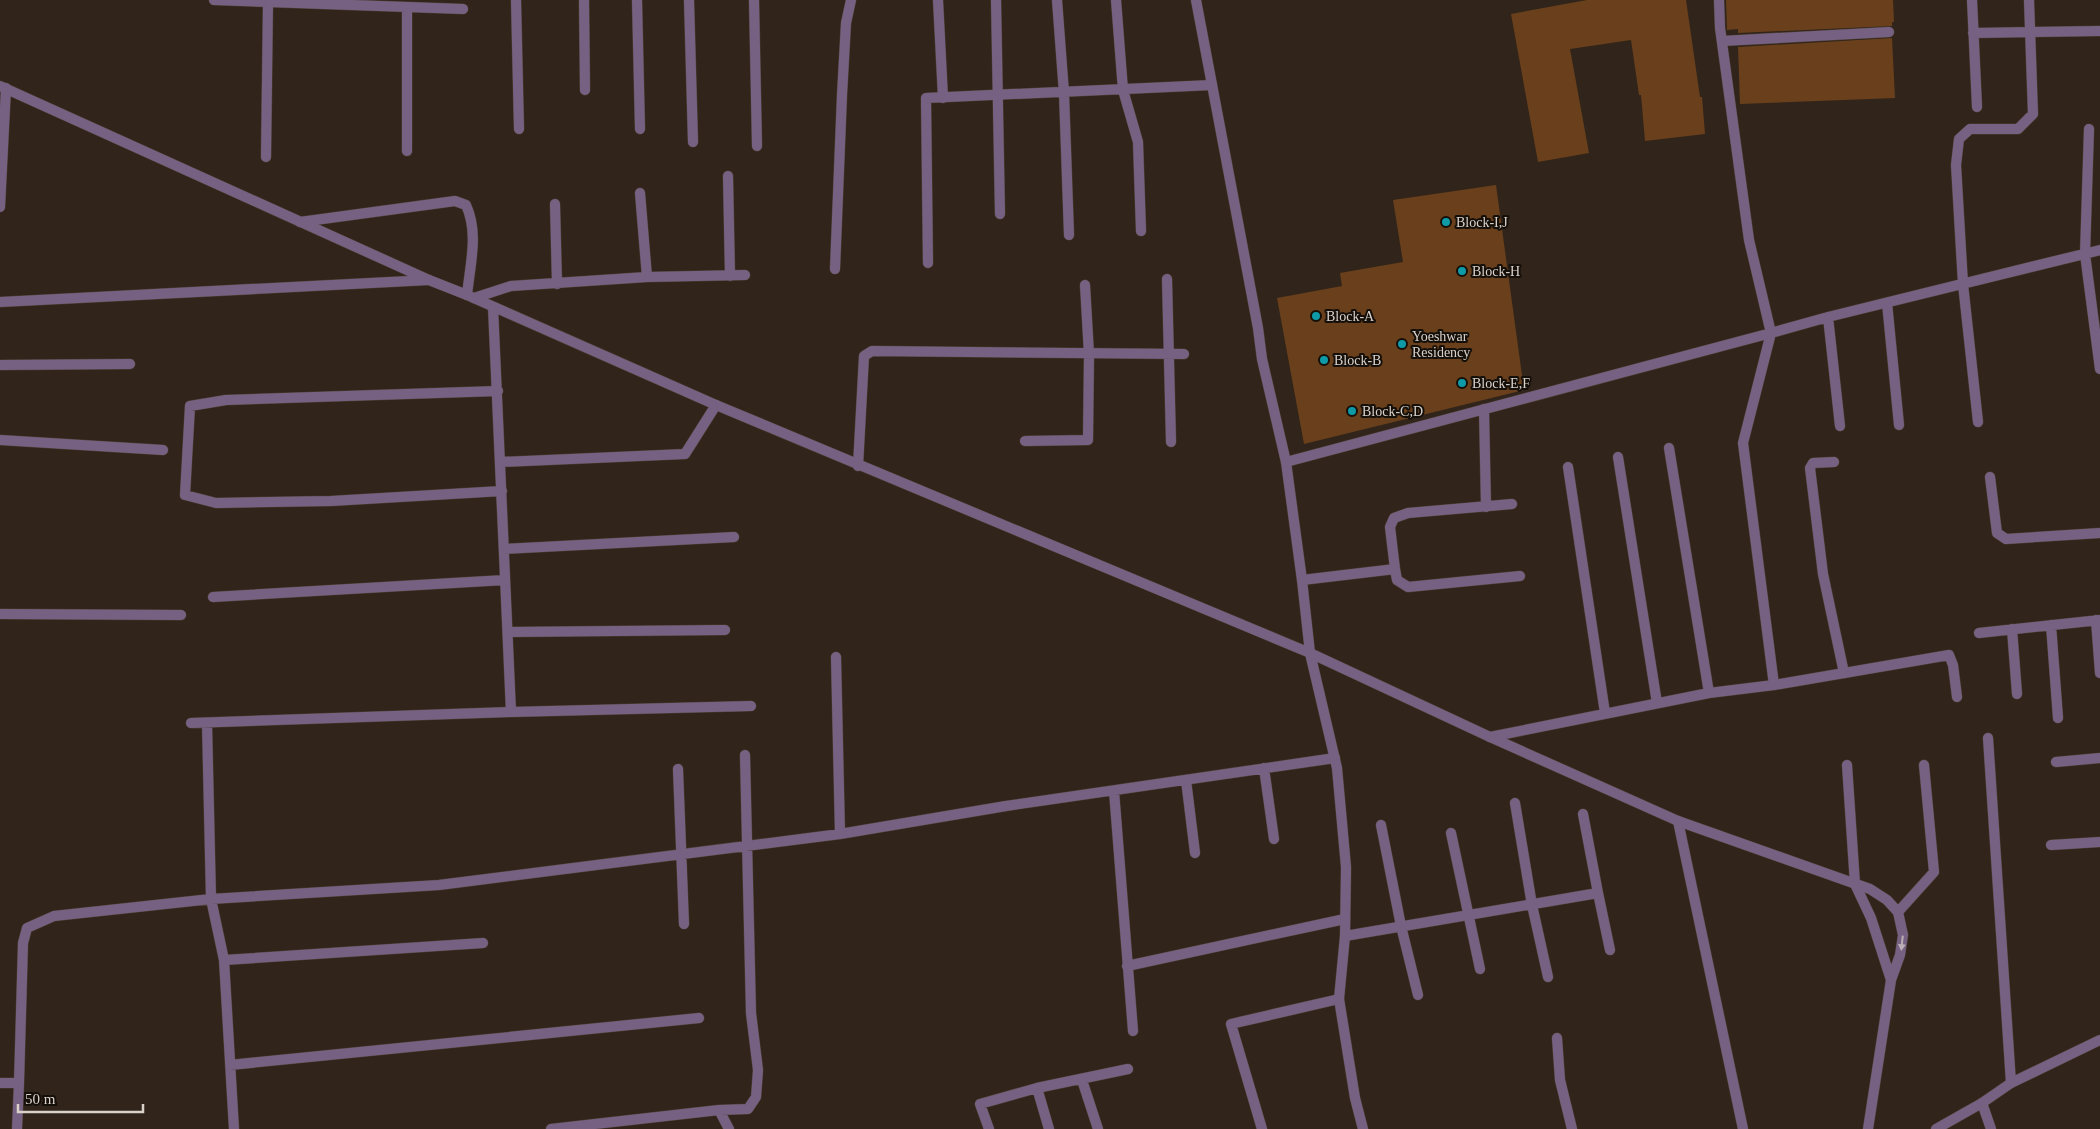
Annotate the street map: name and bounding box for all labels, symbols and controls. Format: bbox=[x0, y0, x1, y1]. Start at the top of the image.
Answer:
place label: Block-I,J bbox=[1456, 215, 1508, 230]
marker: Block-I,J bbox=[1440, 216, 1452, 228]
place label: Block-H bbox=[1472, 264, 1520, 279]
marker: Block-H bbox=[1456, 265, 1468, 277]
place label: Block-A bbox=[1326, 309, 1375, 324]
marker: Block-A bbox=[1310, 310, 1322, 322]
place label: Yoeshwar Residency bbox=[1412, 329, 1470, 360]
marker: Yoeshwar Residency bbox=[1396, 338, 1408, 350]
place label: Block-B bbox=[1334, 353, 1381, 368]
marker: Block-B bbox=[1318, 354, 1330, 366]
place label: Block-E,F bbox=[1472, 376, 1530, 391]
marker: Block-E,F bbox=[1456, 377, 1468, 389]
place label: Block-C,D bbox=[1362, 404, 1423, 419]
marker: Block-C,D bbox=[1346, 405, 1358, 417]
one-way arrow bbox=[1898, 935, 1906, 951]
scale bar bbox=[18, 1082, 142, 1114]
text: 50 m bbox=[25, 1091, 56, 1107]

